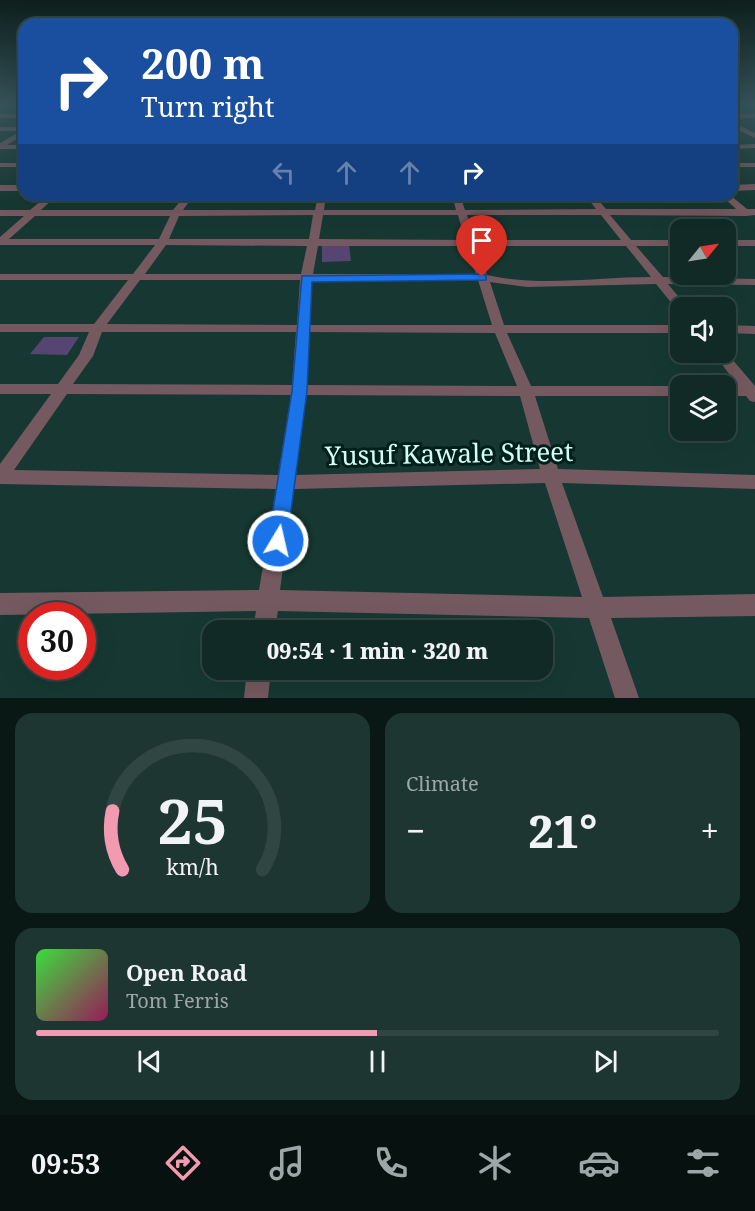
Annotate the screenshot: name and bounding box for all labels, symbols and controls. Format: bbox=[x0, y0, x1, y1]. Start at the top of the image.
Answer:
text: 200 m bbox=[141, 34, 265, 91]
icon: right bbox=[42, 42, 120, 120]
text: Turn right bbox=[141, 88, 274, 125]
icon: left bbox=[267, 156, 300, 189]
icon: ahead bbox=[330, 156, 363, 189]
icon: ahead bbox=[393, 156, 426, 189]
icon: right bbox=[456, 156, 489, 189]
pin bbox=[456, 215, 507, 277]
north arrow bbox=[670, 219, 736, 285]
map controls bbox=[670, 219, 736, 441]
icon: arrive bbox=[465, 224, 498, 257]
button: sound bbox=[670, 297, 736, 363]
button: layers bbox=[670, 375, 736, 441]
street label: Yusuf Kawale Street bbox=[323, 433, 574, 473]
position arrow bbox=[246, 509, 310, 573]
speed limit sign: 30 bbox=[18, 602, 96, 680]
text: 09:54 · 1 min · 320 m bbox=[267, 635, 488, 665]
text: Climate bbox=[406, 770, 479, 797]
text: 25 bbox=[157, 777, 228, 862]
text: 21° bbox=[528, 800, 597, 861]
text: − bbox=[406, 808, 425, 853]
text: + bbox=[701, 808, 719, 853]
text: km/h bbox=[166, 852, 219, 881]
text: Open Road bbox=[126, 957, 247, 987]
text: Tom Ferris bbox=[126, 987, 229, 1014]
icon: previous bbox=[133, 1045, 166, 1078]
icon: pause bbox=[361, 1045, 394, 1078]
icon: next bbox=[589, 1045, 622, 1078]
icon: directions bbox=[162, 1142, 204, 1184]
icon: music bbox=[266, 1142, 308, 1184]
icon: phone bbox=[370, 1142, 412, 1184]
icon: climate bbox=[474, 1142, 516, 1184]
icon: car bbox=[578, 1142, 620, 1184]
icon: filters bbox=[682, 1142, 724, 1184]
text: 09:53 bbox=[31, 1145, 100, 1182]

